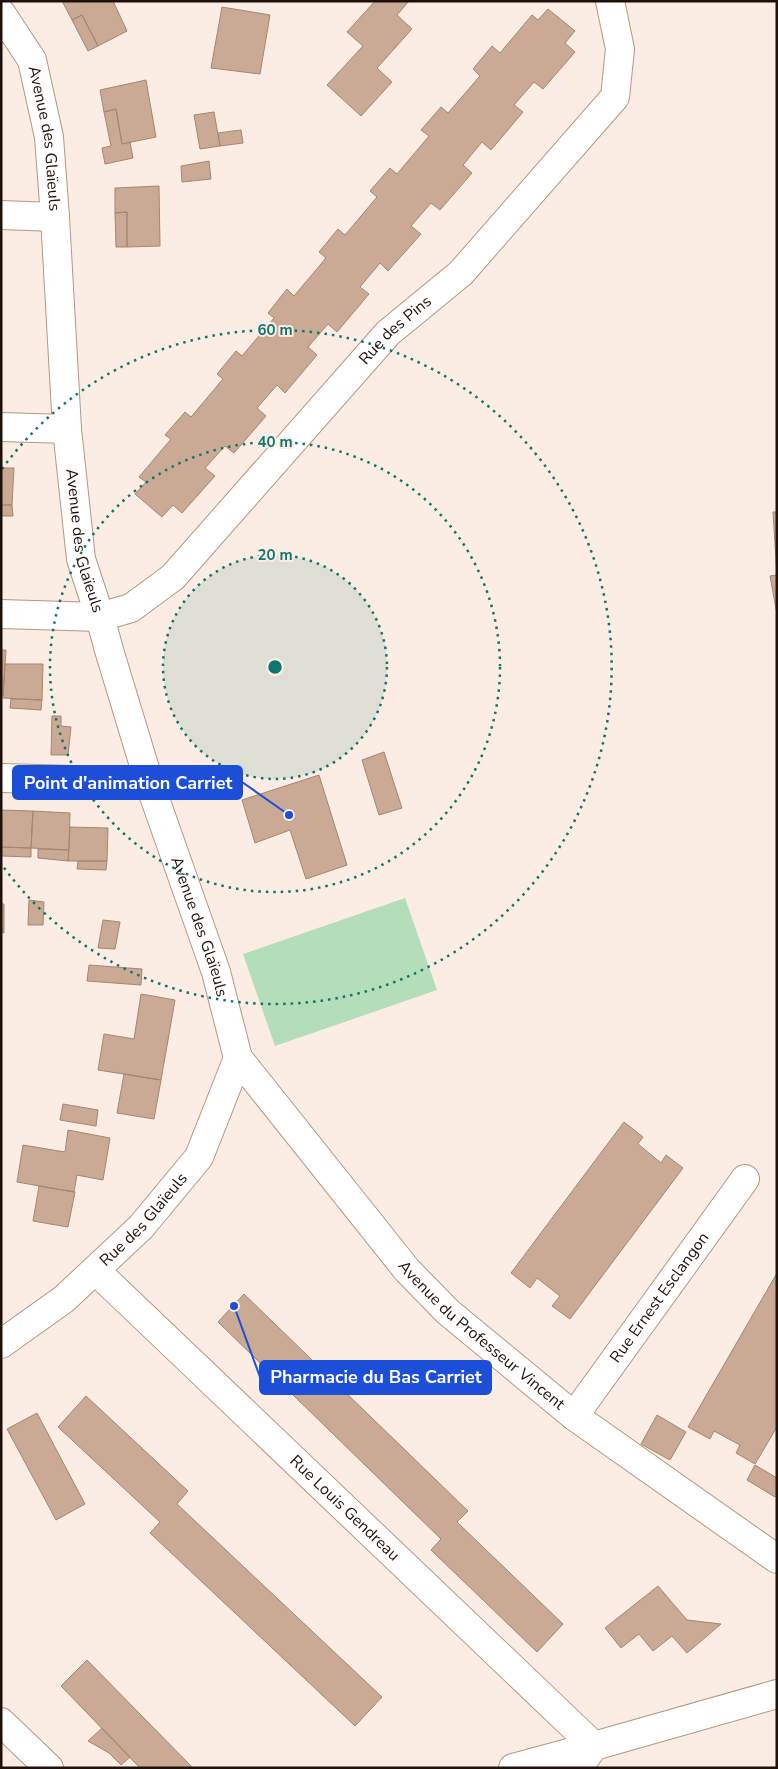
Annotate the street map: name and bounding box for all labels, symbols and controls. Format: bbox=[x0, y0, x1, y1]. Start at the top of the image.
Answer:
street label: Avenue des Glaïeuls bbox=[23, 64, 66, 212]
street label: Rue des Pins bbox=[354, 290, 436, 370]
text: 60 m bbox=[257, 320, 293, 340]
text: 40 m bbox=[257, 432, 293, 452]
street label: Avenue des Glaïeuls bbox=[60, 468, 109, 616]
text: 20 m bbox=[257, 545, 293, 565]
centre of rings bbox=[266, 658, 284, 676]
callout: Point d'animation Carriet bbox=[13, 766, 242, 799]
text: Point d'animation Carriet bbox=[24, 771, 232, 795]
street label: Avenue des Glaïeuls bbox=[165, 854, 233, 999]
street label: Rue des Glaïeuls bbox=[95, 1168, 192, 1271]
street label: Rue Ernest Esclangon bbox=[605, 1228, 714, 1367]
street label: Avenue du Professeur Vincent bbox=[393, 1256, 570, 1415]
callout: Pharmacie du Bas Carriet bbox=[260, 1361, 491, 1394]
text: Pharmacie du Bas Carriet bbox=[270, 1365, 482, 1389]
street label: Rue Louis Gendreau bbox=[285, 1450, 405, 1566]

